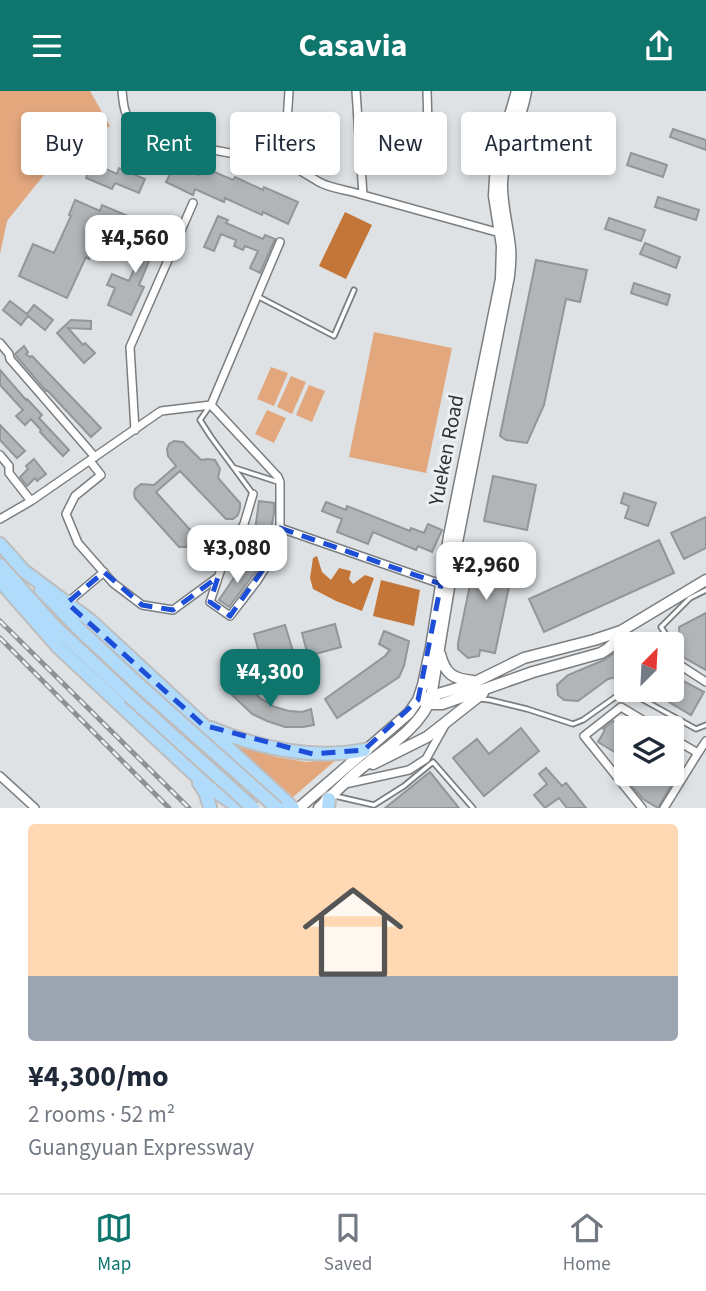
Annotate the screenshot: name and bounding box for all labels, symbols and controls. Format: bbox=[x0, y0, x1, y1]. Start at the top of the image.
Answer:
text: Casavia bbox=[299, 23, 407, 69]
icon: menu bbox=[28, 27, 66, 65]
icon: share bbox=[640, 27, 678, 65]
chip: Buy bbox=[21, 112, 107, 175]
chip: Rent bbox=[121, 112, 216, 175]
chip: Filters bbox=[230, 112, 340, 175]
chip: New bbox=[354, 112, 447, 175]
chip: Apartment bbox=[461, 112, 616, 175]
pin: ¥4,560 bbox=[78, 215, 192, 275]
text: ¥4,560 bbox=[101, 221, 169, 254]
street label: Yueken Road bbox=[420, 392, 471, 509]
pin: ¥3,080 bbox=[180, 525, 294, 585]
text: ¥3,080 bbox=[203, 531, 271, 564]
pin: ¥2,960 bbox=[429, 543, 543, 602]
text: ¥2,960 bbox=[452, 548, 520, 581]
north arrow bbox=[614, 632, 684, 702]
map controls bbox=[614, 632, 684, 786]
pin: ¥4,300 bbox=[213, 649, 327, 709]
text: ¥4,300 bbox=[236, 655, 304, 688]
button: layers bbox=[614, 716, 684, 786]
icon: home bbox=[290, 869, 416, 995]
text: ¥4,300/mo bbox=[28, 1055, 169, 1098]
text: 2 rooms · 52 m² bbox=[28, 1098, 175, 1131]
text: Guangyuan Expressway bbox=[28, 1131, 254, 1164]
tab: Map bbox=[95, 1209, 133, 1278]
tab: Saved bbox=[324, 1209, 372, 1278]
tab: Home bbox=[563, 1209, 611, 1278]

